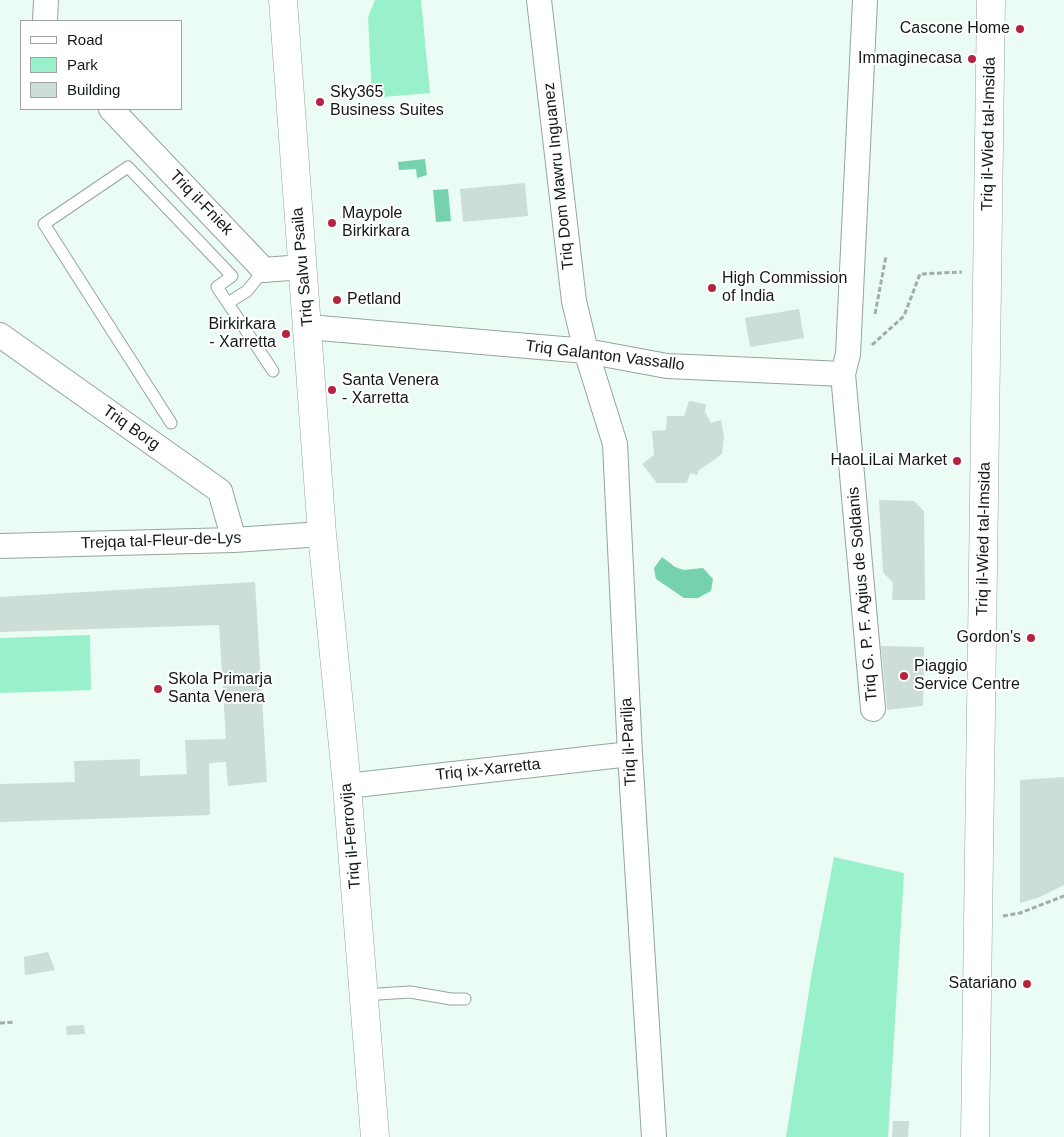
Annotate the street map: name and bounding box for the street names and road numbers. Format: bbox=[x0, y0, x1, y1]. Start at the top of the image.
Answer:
street label: Triq il-Wied tal-Imsida bbox=[978, 57, 1000, 211]
street label: Triq Dom Mawru Inguanez bbox=[540, 82, 578, 270]
street label: Triq il-Fniek bbox=[165, 166, 237, 240]
street label: Triq Salvu Psaila bbox=[288, 207, 318, 327]
street label: Triq Galanton Vassallo bbox=[524, 337, 686, 375]
street label: Triq Borg bbox=[99, 401, 163, 455]
street label: Triq il-Wied tal-Imsida bbox=[973, 462, 995, 616]
street label: Triq G. P. F. Agius de Soldanis bbox=[844, 486, 882, 702]
street label: Trejqa tal-Fleur-de-Lys bbox=[80, 529, 242, 553]
street label: Triq il-Parilja bbox=[617, 697, 641, 787]
street label: Triq ix-Xarretta bbox=[435, 755, 541, 785]
street label: Triq il-Ferrovija bbox=[337, 782, 365, 890]

